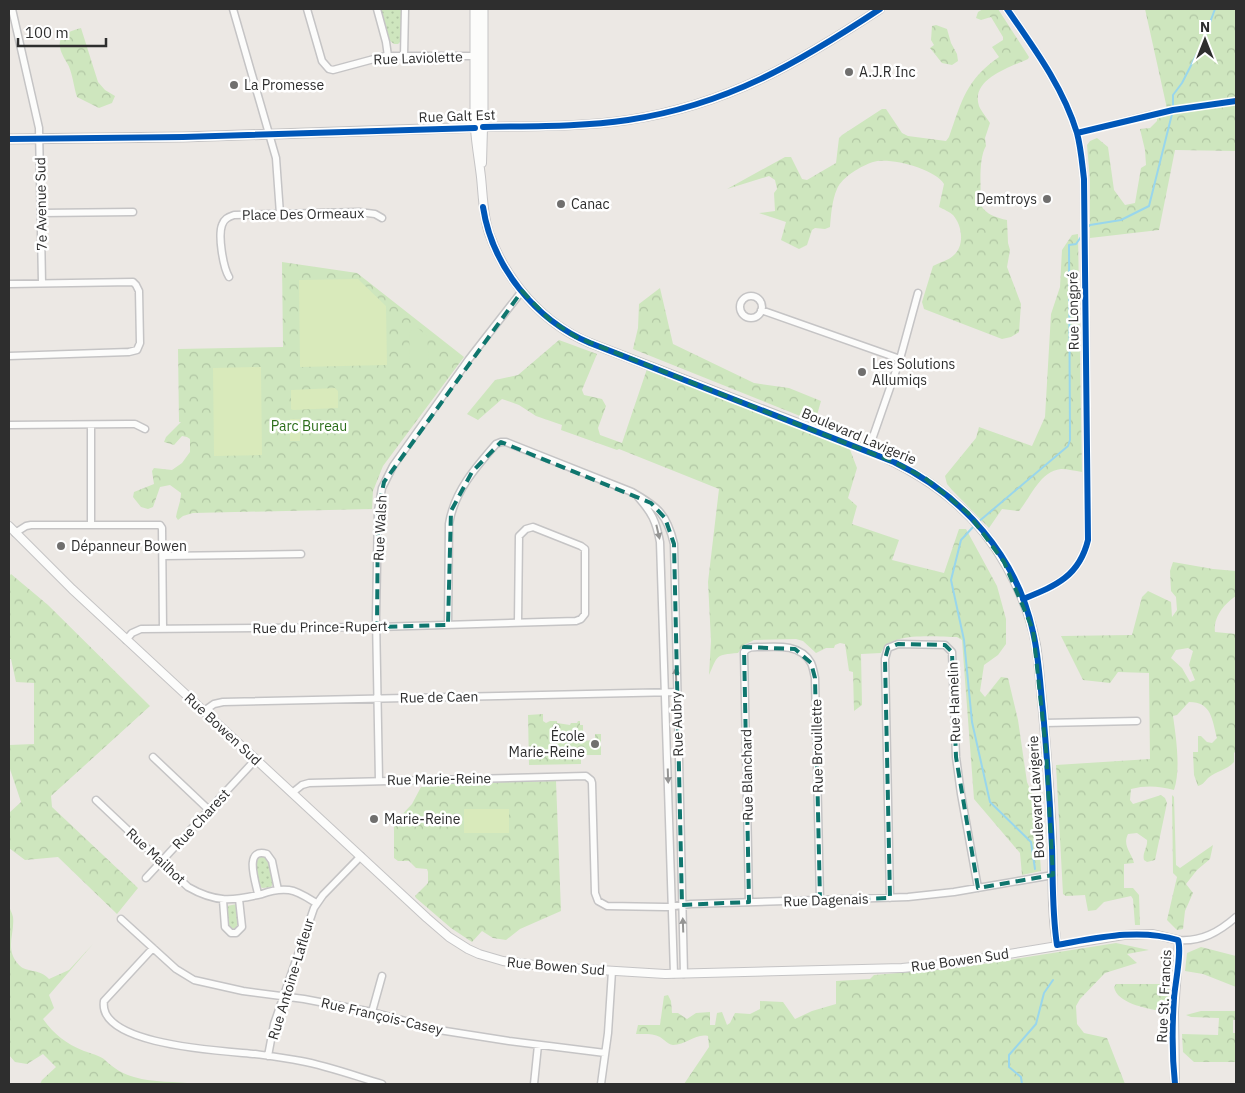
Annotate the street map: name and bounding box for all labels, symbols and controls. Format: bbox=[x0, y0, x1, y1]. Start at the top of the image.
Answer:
scale bar bbox=[18, 15, 105, 47]
north arrow bbox=[1180, 15, 1230, 65]
text: N bbox=[1200, 18, 1210, 36]
text: 100 m bbox=[25, 23, 69, 42]
street label: Rue Laviolette bbox=[373, 47, 463, 69]
place label: A.J.R Inc bbox=[859, 63, 916, 81]
marker: A.J.R Inc bbox=[843, 66, 855, 78]
place label: La Promesse bbox=[244, 76, 324, 94]
marker: La Promesse bbox=[228, 79, 240, 91]
street label: Rue Galt Est bbox=[418, 106, 496, 126]
street label: 7e Avenue Sud bbox=[31, 157, 51, 251]
place label: Demtroys bbox=[976, 190, 1037, 208]
marker: Demtroys bbox=[1041, 193, 1053, 205]
place label: Canac bbox=[571, 195, 610, 213]
marker: Canac bbox=[555, 198, 567, 210]
street label: Place Des Ormeaux bbox=[242, 204, 364, 224]
street label: Rue Longpré bbox=[1063, 271, 1083, 351]
place label: Les Solutions Allumiqs bbox=[872, 355, 956, 389]
marker: Les Solutions Allumiqs bbox=[856, 366, 868, 378]
street label: Boulevard Lavigerie bbox=[799, 404, 919, 468]
park label: Parc Bureau bbox=[271, 417, 347, 435]
street label: Rue Walsh bbox=[369, 494, 391, 562]
one-way arrow bbox=[654, 525, 662, 540]
place label: Dépanneur Bowen bbox=[71, 537, 187, 555]
marker: Dépanneur Bowen bbox=[55, 540, 67, 552]
street label: Rue du Prince-Rupert bbox=[252, 617, 388, 637]
street label: Rue Hamelin bbox=[944, 661, 964, 743]
one-way arrow bbox=[672, 667, 680, 683]
street label: Rue de Caen bbox=[399, 687, 479, 707]
street label: Rue Bowen Sud bbox=[181, 689, 265, 769]
street label: Rue Aubry bbox=[667, 691, 687, 757]
street label: Rue Brouillette bbox=[807, 699, 827, 793]
place label: École Marie-Reine bbox=[509, 726, 585, 761]
street label: Rue Blanchard bbox=[737, 729, 757, 821]
street label: Boulevard Lavigerie bbox=[1024, 735, 1048, 859]
marker: École Marie-Reine bbox=[589, 738, 601, 750]
one-way arrow bbox=[665, 768, 673, 784]
street label: Rue Marie-Reine bbox=[387, 769, 492, 789]
street label: Rue Charest bbox=[168, 785, 234, 853]
place label: Marie-Reine bbox=[384, 810, 461, 828]
marker: Marie-Reine bbox=[368, 813, 380, 825]
street label: Rue Mailhot bbox=[123, 824, 190, 888]
street label: Rue Dagenais bbox=[783, 890, 869, 910]
street label: Rue Antoine-Lafleur bbox=[264, 916, 318, 1042]
one-way arrow bbox=[678, 917, 686, 933]
street label: Rue Bowen Sud bbox=[910, 944, 1010, 976]
street label: Rue St. Francis bbox=[1153, 949, 1175, 1043]
street label: Rue Bowen Sud bbox=[506, 953, 606, 979]
street label: Rue François-Casey bbox=[319, 993, 445, 1039]

